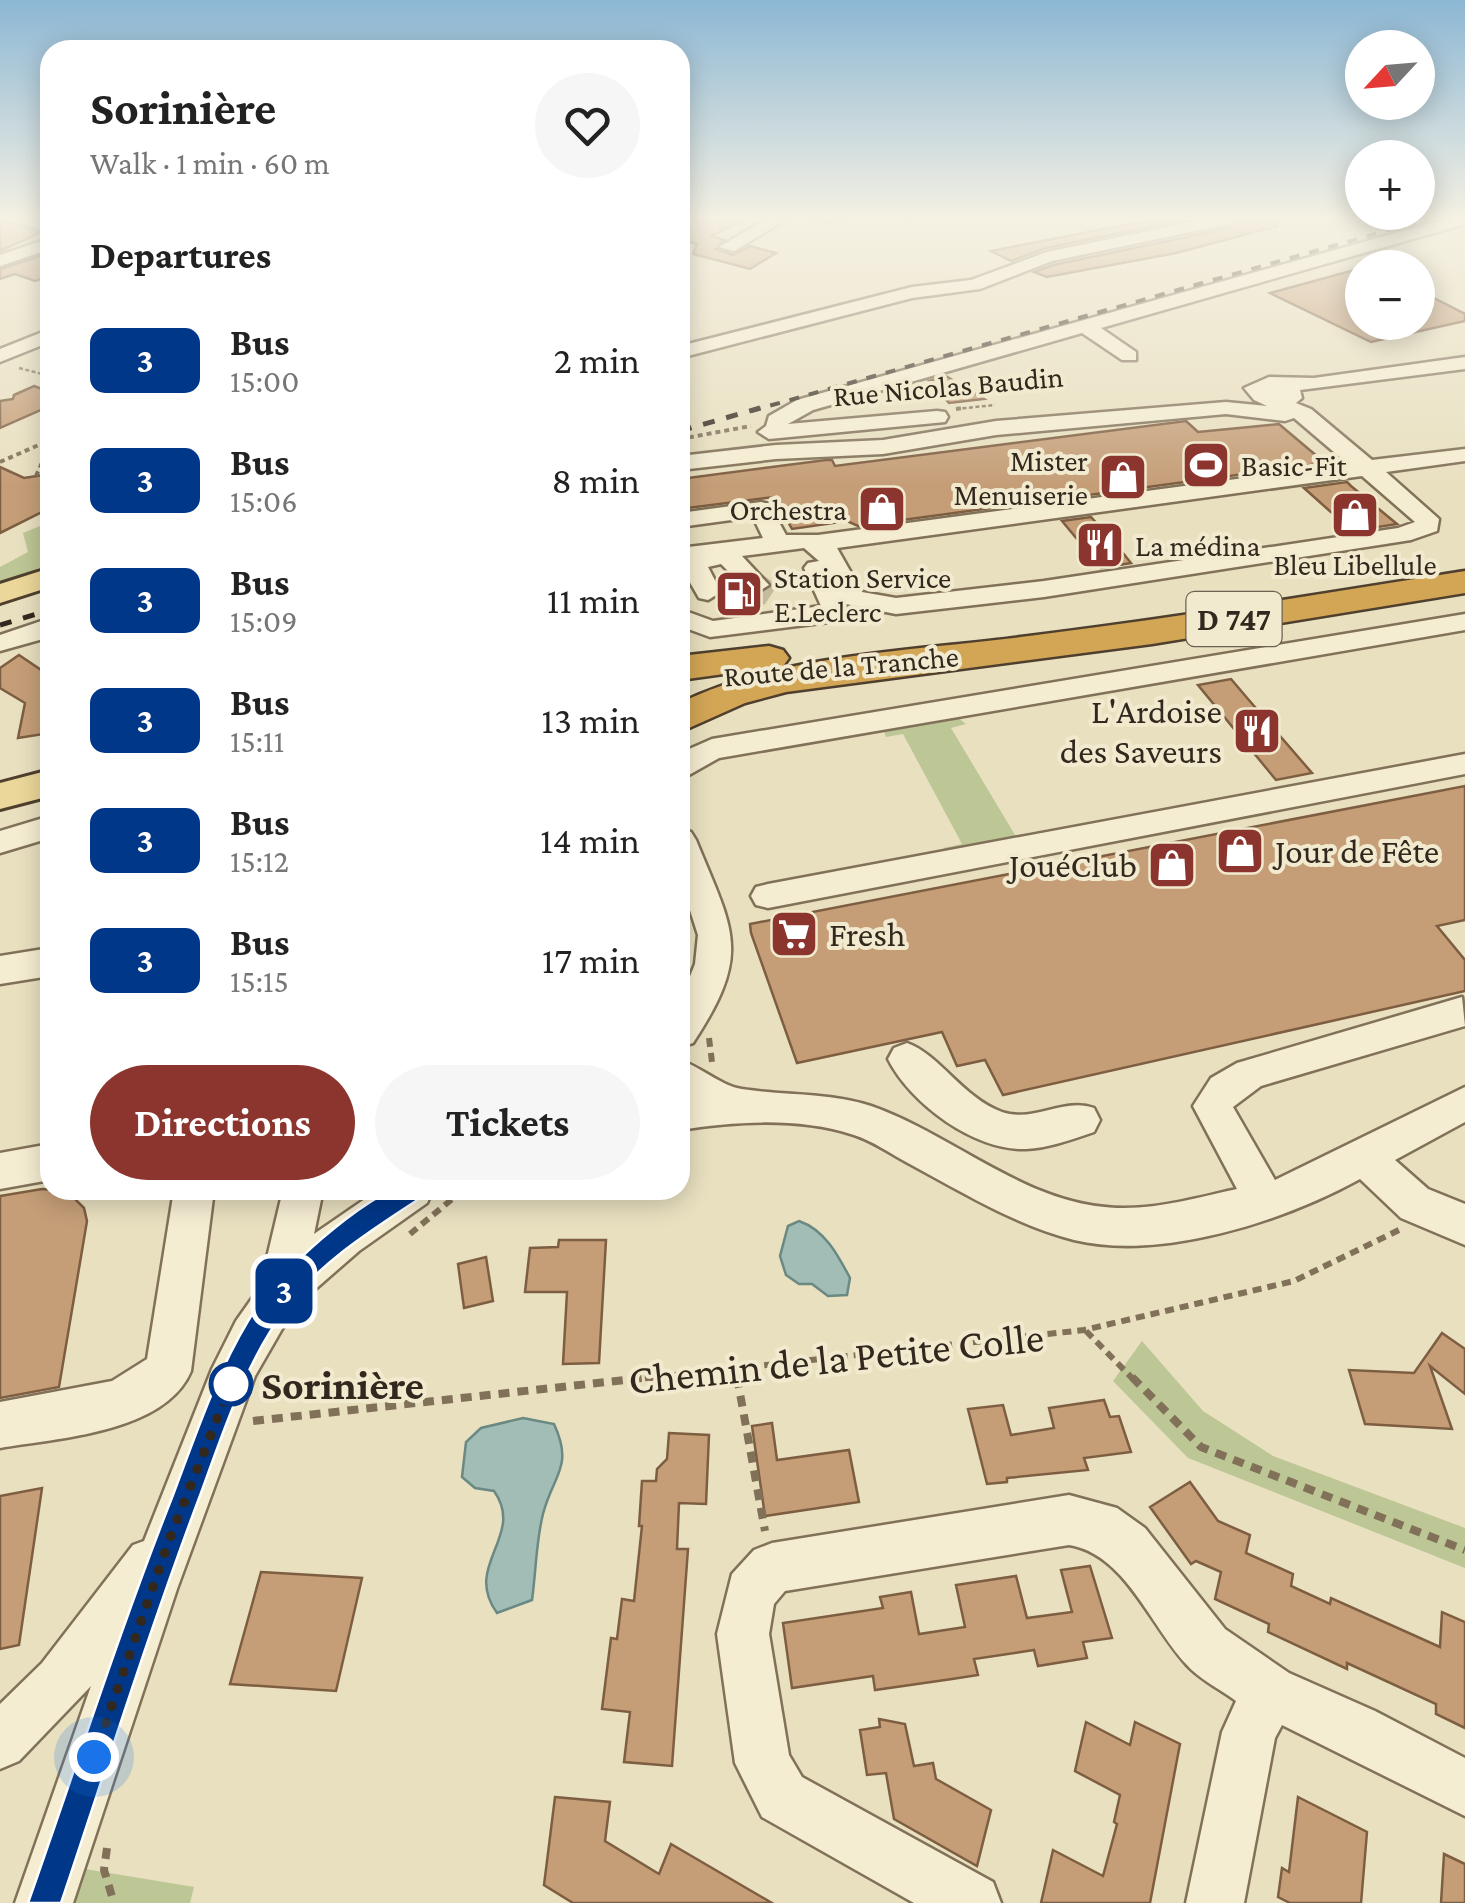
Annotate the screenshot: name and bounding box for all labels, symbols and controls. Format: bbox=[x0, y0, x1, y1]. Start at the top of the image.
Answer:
north arrow bbox=[1345, 30, 1435, 120]
map controls bbox=[1345, 30, 1435, 340]
button: heart bbox=[535, 73, 640, 178]
text: Sorinière bbox=[90, 81, 276, 134]
button: + bbox=[1345, 140, 1435, 230]
text: Walk · 1 min · 60 m bbox=[90, 145, 330, 181]
text: Departures bbox=[90, 234, 271, 276]
button: − bbox=[1345, 250, 1435, 340]
text: Bus bbox=[230, 321, 289, 363]
text: 2 min bbox=[554, 339, 640, 381]
text: 3 bbox=[136, 341, 154, 380]
street label: Rue Nicolas Baudin bbox=[832, 360, 1064, 412]
text: 15:00 bbox=[230, 363, 299, 399]
sports icon: Basic-Fit bbox=[1180, 439, 1232, 491]
text: Bus bbox=[230, 441, 289, 483]
place label: Mister Menuiserie bbox=[953, 444, 1088, 511]
place label: Basic-Fit bbox=[1241, 449, 1348, 482]
shop icon: Mister Menuiserie bbox=[1097, 451, 1149, 503]
text: 8 min bbox=[552, 459, 640, 501]
text: 3 bbox=[136, 461, 154, 500]
text: 15:06 bbox=[230, 483, 297, 519]
shop icon: Orchestra bbox=[856, 483, 908, 535]
shop icon: Bleu Libellule bbox=[1329, 489, 1381, 541]
place label: Orchestra bbox=[730, 493, 847, 526]
restaurant icon: La médina bbox=[1074, 519, 1126, 571]
place label: La médina bbox=[1135, 529, 1261, 562]
place label: Bleu Libellule bbox=[1273, 548, 1437, 581]
text: Bus bbox=[230, 561, 289, 603]
place label: Station Service E.Leclerc bbox=[774, 561, 951, 628]
fuel station icon: Station Service E.Leclerc bbox=[713, 568, 765, 620]
text: 11 min bbox=[547, 579, 640, 621]
text: 3 bbox=[136, 581, 154, 620]
road number: D 747 bbox=[1186, 592, 1282, 646]
text: 15:09 bbox=[230, 603, 297, 639]
street label: Route de la Tranche bbox=[722, 639, 960, 693]
text: Bus bbox=[230, 681, 289, 723]
place label: L'Ardoise des Saveurs bbox=[1060, 692, 1222, 771]
text: 13 min bbox=[541, 699, 640, 741]
text: 3 bbox=[136, 701, 154, 740]
restaurant icon: L'Ardoise des Saveurs bbox=[1231, 705, 1283, 757]
text: 15:11 bbox=[230, 723, 284, 759]
text: Bus bbox=[230, 801, 289, 843]
text: 14 min bbox=[540, 819, 640, 861]
text: 3 bbox=[136, 821, 154, 860]
shop icon: Jour de Fête bbox=[1214, 825, 1266, 877]
place label: Jour de Fête bbox=[1272, 832, 1439, 871]
shop icon: JouéClub bbox=[1146, 839, 1198, 891]
text: 15:12 bbox=[230, 843, 289, 879]
place label: JouéClub bbox=[1006, 846, 1137, 885]
supermarket icon: Fresh bbox=[768, 908, 820, 960]
place label: Fresh bbox=[829, 915, 906, 954]
text: Bus bbox=[230, 921, 289, 963]
text: 17 min bbox=[542, 939, 640, 981]
text: 3 bbox=[136, 941, 154, 980]
text: 15:15 bbox=[230, 963, 289, 999]
button: Directions bbox=[90, 1065, 355, 1180]
button: Tickets bbox=[375, 1065, 640, 1180]
line badge: 3 bbox=[252, 1258, 316, 1324]
text: 3 bbox=[275, 1272, 293, 1311]
street label: Chemin de la Petite Colle bbox=[626, 1313, 1046, 1403]
place label: Sorinière bbox=[261, 1361, 424, 1408]
marker: Sorinière bbox=[210, 1363, 252, 1405]
your location bbox=[69, 1732, 119, 1782]

